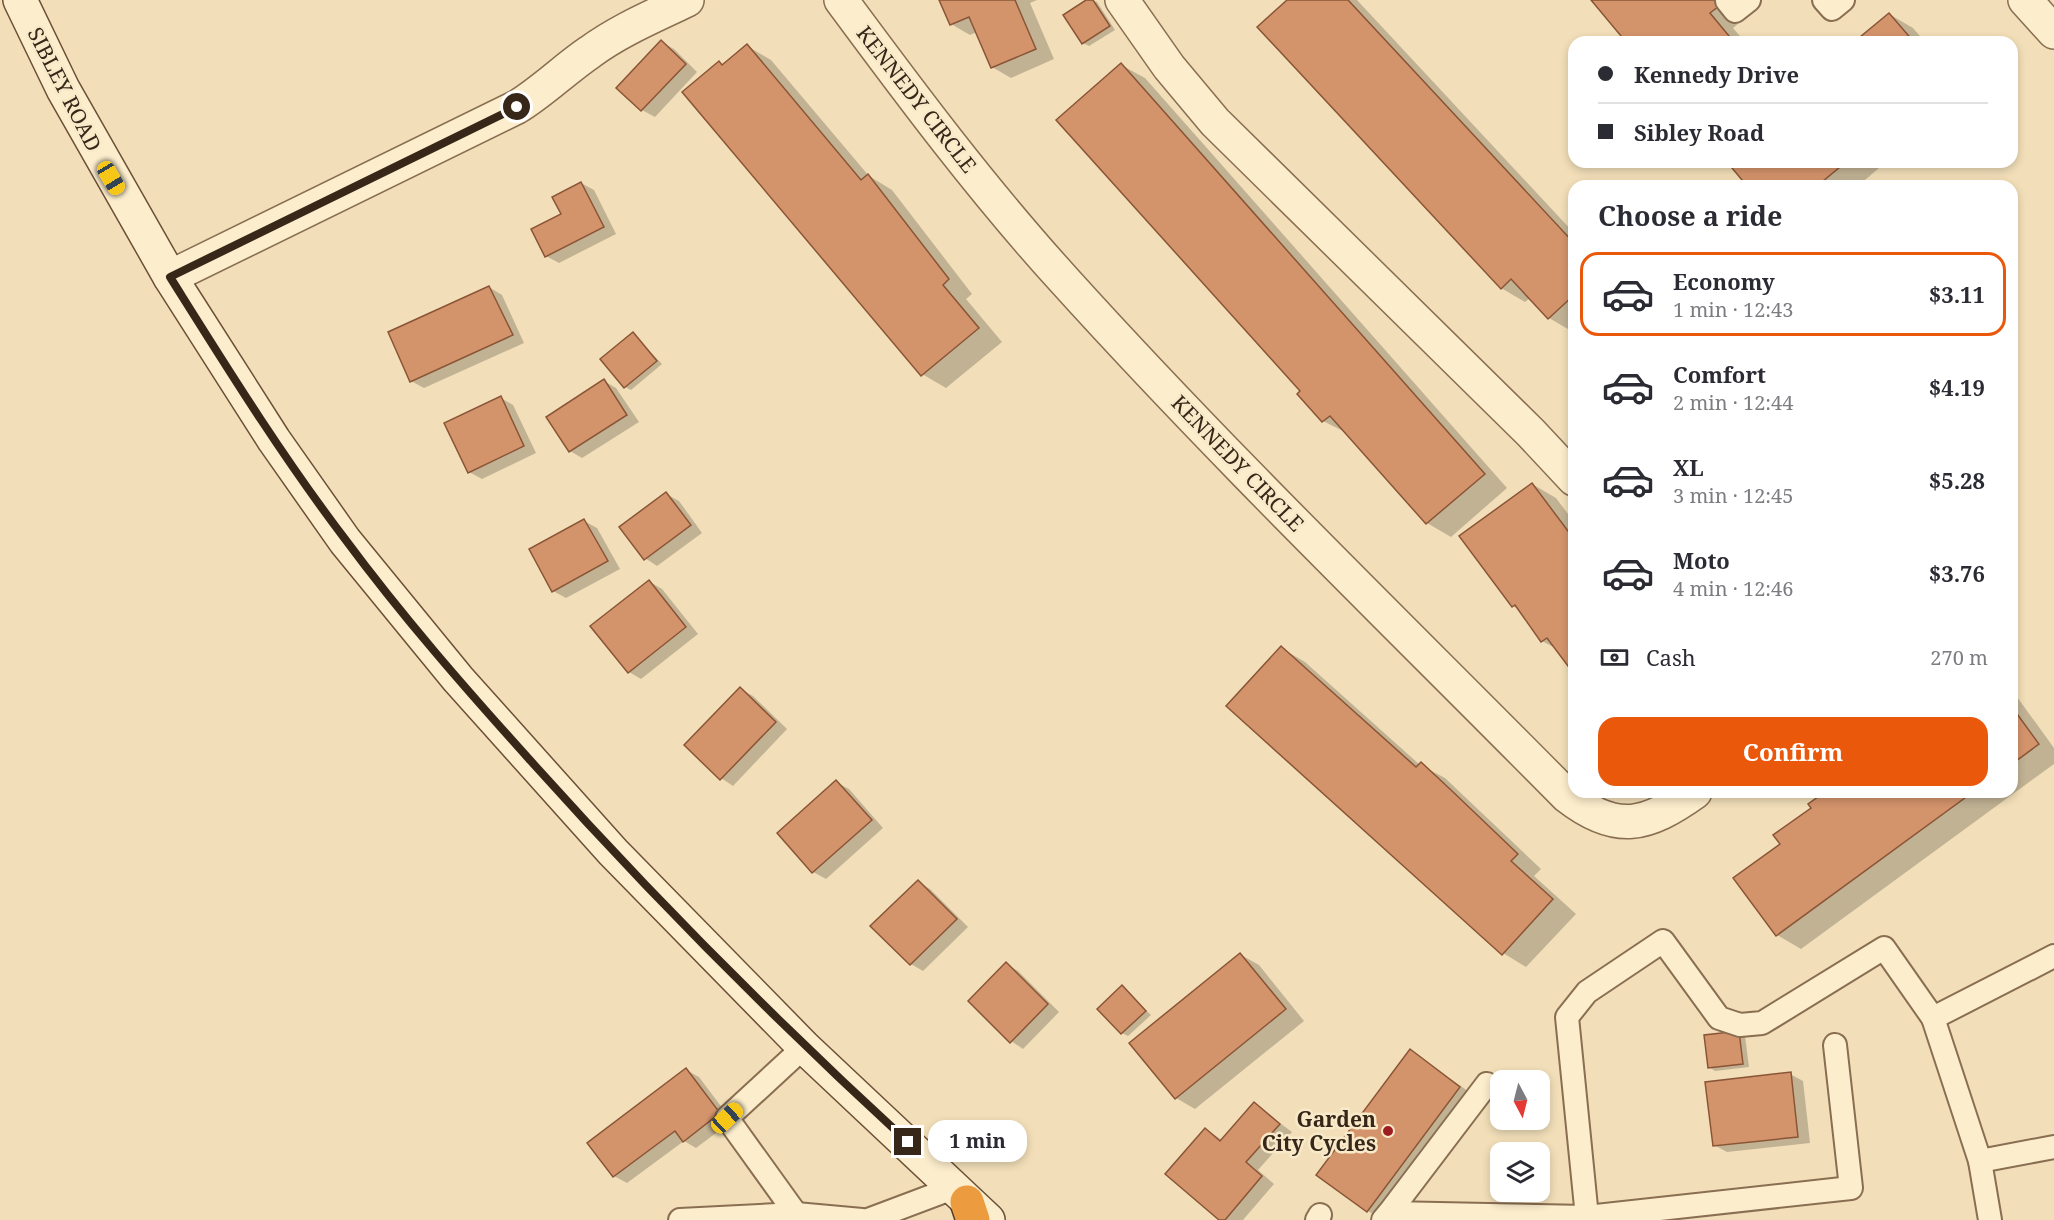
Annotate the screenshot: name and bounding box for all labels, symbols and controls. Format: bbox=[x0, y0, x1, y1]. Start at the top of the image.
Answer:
street label: KENNEDY CIRCLE bbox=[851, 20, 983, 178]
street label: SIBLEY ROAD bbox=[22, 22, 108, 156]
text: Kennedy Drive bbox=[1634, 59, 1799, 89]
route start bbox=[503, 93, 530, 120]
text: Sibley Road bbox=[1634, 117, 1764, 147]
car bbox=[94, 158, 128, 198]
text: Choose a ride bbox=[1598, 197, 1783, 234]
text: Economy bbox=[1673, 266, 1775, 296]
icon: car bbox=[1601, 267, 1655, 321]
text: $3.11 bbox=[1929, 279, 1985, 309]
text: 1 min · 12:43 bbox=[1673, 296, 1793, 323]
text: Comfort bbox=[1673, 359, 1766, 389]
icon: car bbox=[1601, 360, 1655, 414]
text: $4.19 bbox=[1929, 372, 1985, 402]
street label: KENNEDY CIRCLE bbox=[1166, 389, 1310, 537]
text: 2 min · 12:44 bbox=[1673, 389, 1793, 416]
text: XL bbox=[1673, 452, 1704, 482]
icon: car bbox=[1601, 453, 1655, 507]
text: $5.28 bbox=[1929, 465, 1985, 495]
text: 3 min · 12:45 bbox=[1673, 482, 1793, 509]
text: Moto bbox=[1673, 545, 1730, 575]
icon: car bbox=[1601, 546, 1655, 600]
text: $3.76 bbox=[1929, 558, 1985, 588]
text: 4 min · 12:46 bbox=[1673, 575, 1793, 602]
icon: cash bbox=[1598, 641, 1631, 674]
text: Cash bbox=[1646, 642, 1696, 672]
text: 270 m bbox=[1930, 644, 1988, 671]
button: Confirm bbox=[1598, 717, 1988, 786]
north arrow bbox=[1490, 1070, 1550, 1130]
map controls bbox=[1490, 1070, 1550, 1202]
car bbox=[708, 1099, 746, 1137]
place label: Garden City Cycles bbox=[1262, 1105, 1376, 1157]
callout: 1 min bbox=[929, 1121, 1028, 1163]
marker: Garden City Cycles bbox=[1381, 1124, 1395, 1138]
text: 1 min bbox=[949, 1127, 1006, 1154]
route end bbox=[894, 1128, 921, 1155]
button: layers bbox=[1490, 1142, 1550, 1202]

